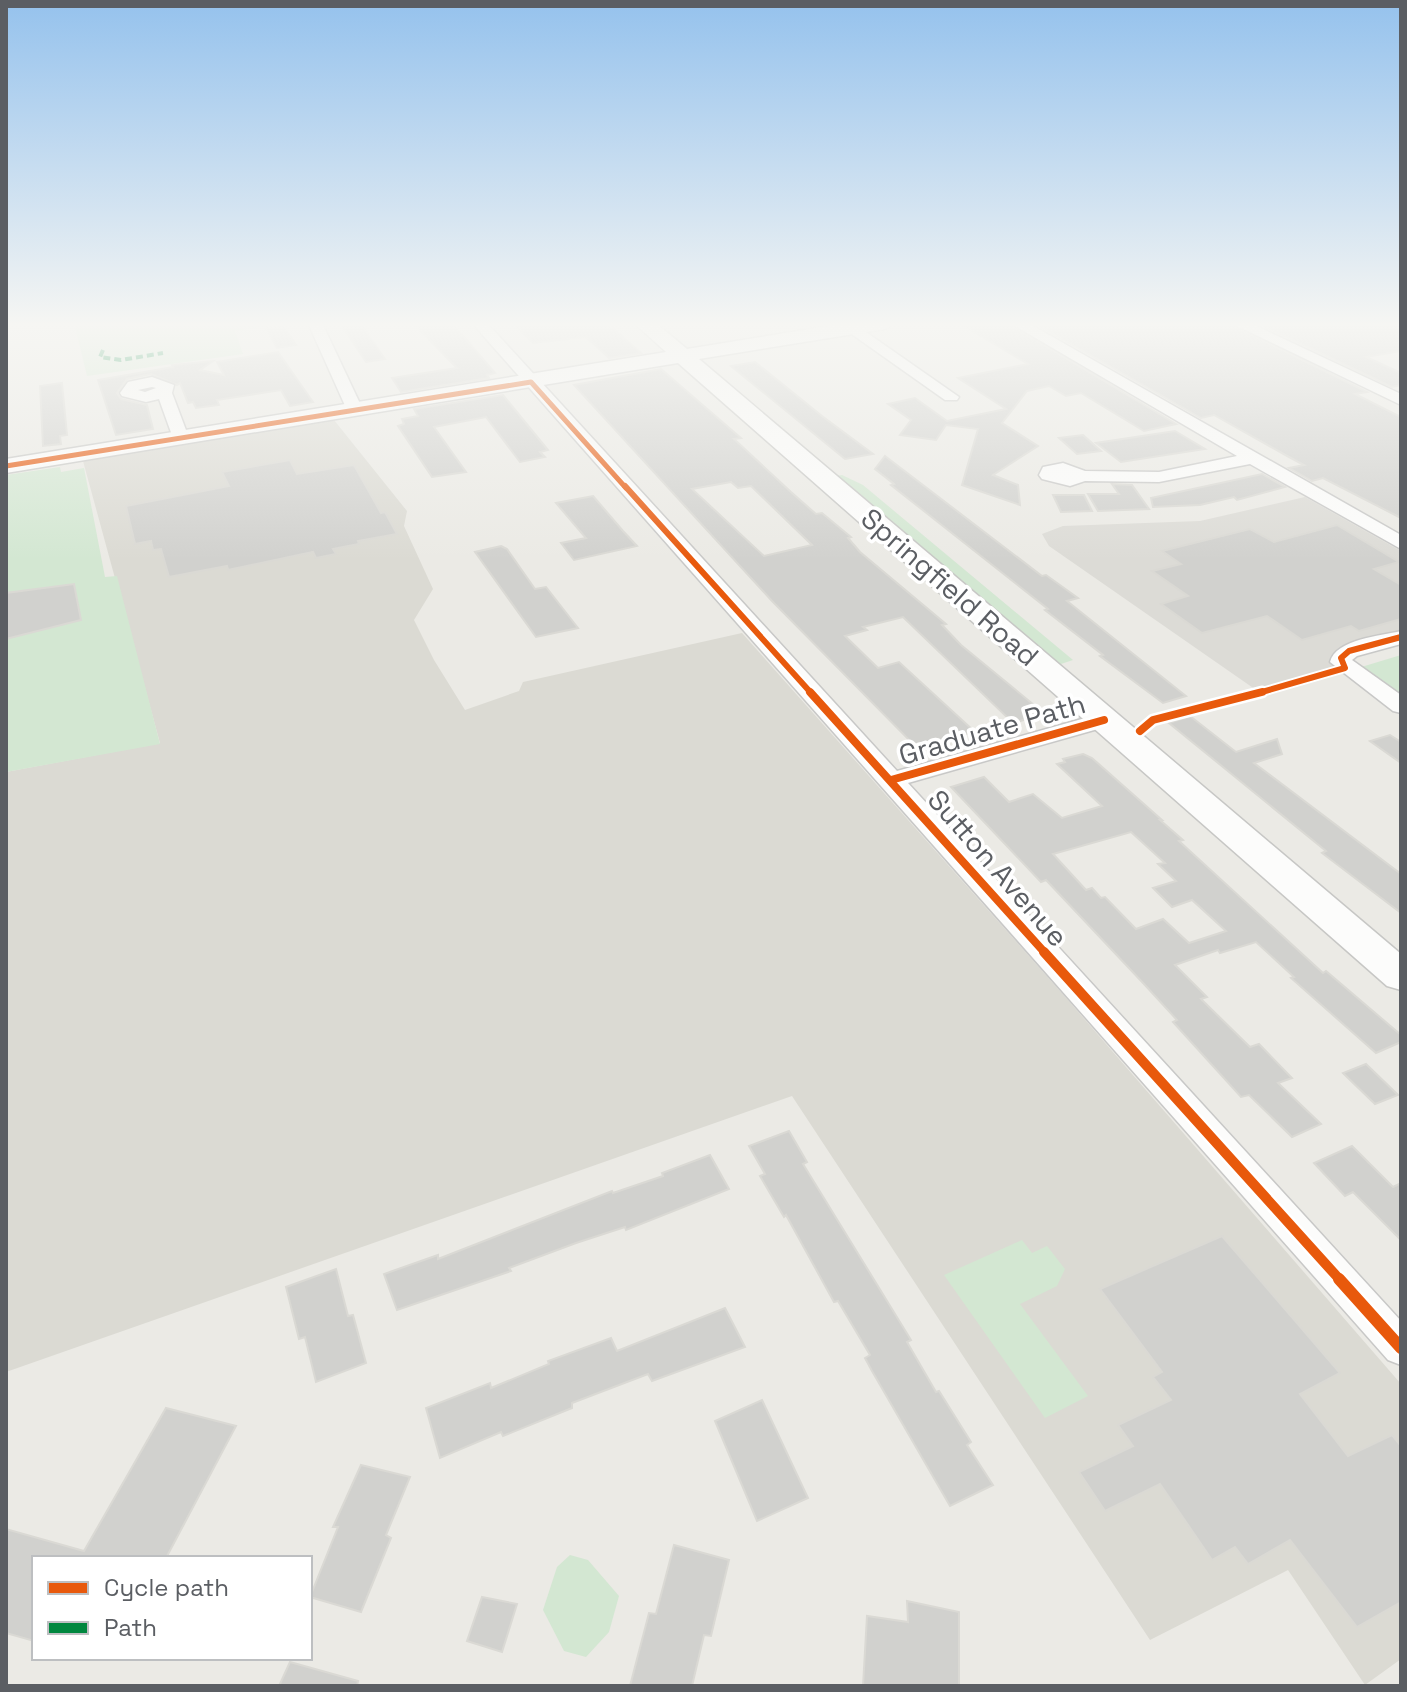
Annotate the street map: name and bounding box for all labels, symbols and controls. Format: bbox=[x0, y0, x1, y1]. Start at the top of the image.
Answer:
street label: Springfield Road bbox=[854, 500, 1046, 674]
street label: Graduate Path bbox=[894, 685, 1090, 773]
street label: Sutton Avenue bbox=[920, 782, 1076, 954]
legend bbox=[32, 1556, 312, 1660]
text: Cycle path bbox=[104, 1572, 229, 1603]
text: Path bbox=[104, 1612, 157, 1643]

